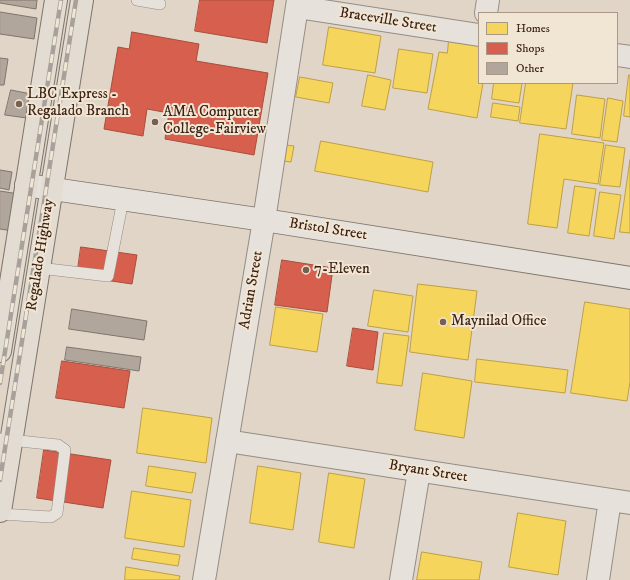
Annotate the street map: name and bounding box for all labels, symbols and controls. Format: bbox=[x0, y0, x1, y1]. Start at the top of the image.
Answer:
street label: Braceville Street bbox=[338, 4, 438, 38]
legend bbox=[478, 12, 618, 84]
text: Homes bbox=[516, 21, 550, 36]
text: Shops bbox=[516, 41, 544, 56]
text: Other bbox=[516, 61, 544, 76]
place label: LBC Express - Regalado Branch bbox=[27, 86, 129, 121]
marker: LBC Express - Regalado Branch bbox=[14, 99, 24, 109]
place label: AMA Computer College-Fairview bbox=[163, 104, 266, 139]
marker: AMA Computer College-Fairview bbox=[150, 117, 160, 127]
street label: Regalado Highway bbox=[23, 198, 59, 312]
street label: Bristol Street bbox=[288, 215, 368, 245]
street label: Adrian Street bbox=[236, 249, 268, 331]
place label: 7-Eleven bbox=[314, 261, 370, 279]
marker: 7-Eleven bbox=[301, 265, 311, 275]
place label: Maynilad Office bbox=[451, 313, 546, 331]
marker: Maynilad Office bbox=[438, 317, 448, 327]
street label: Bryant Street bbox=[387, 457, 469, 487]

